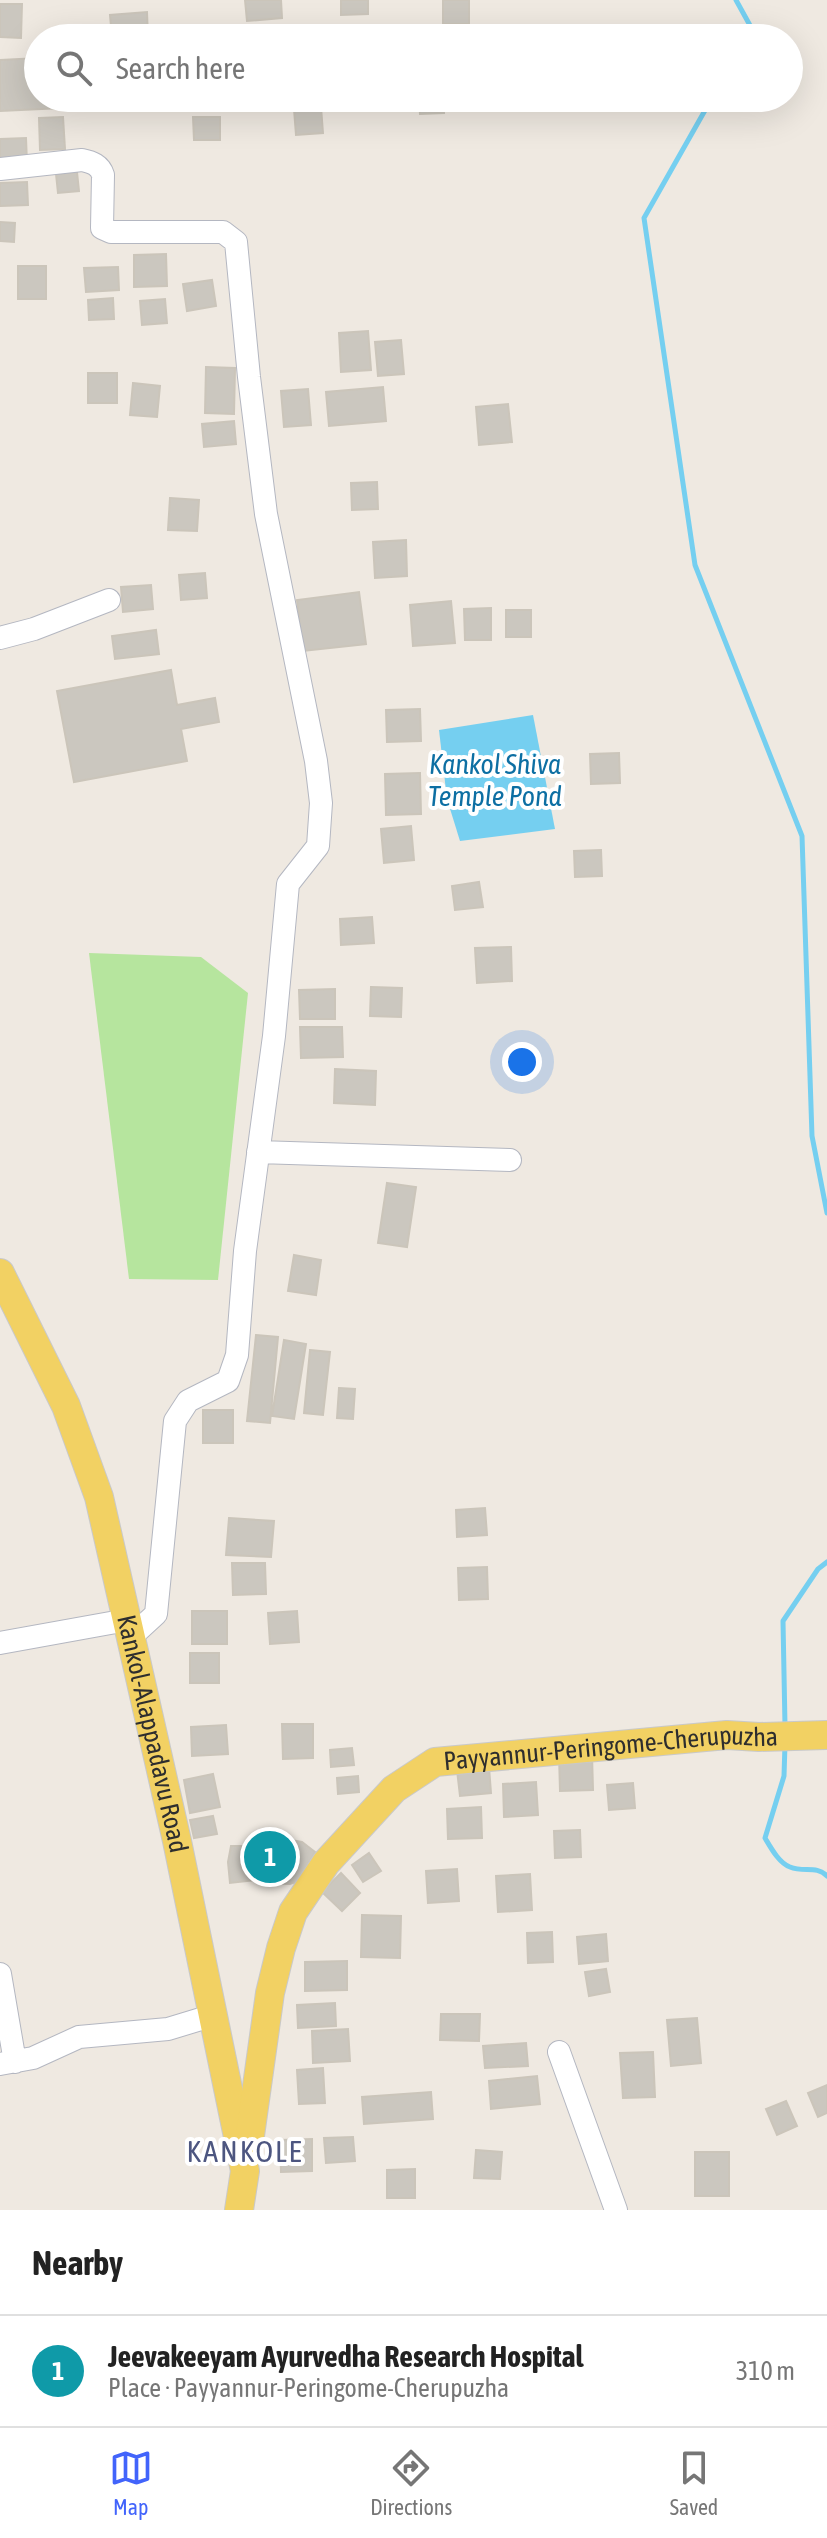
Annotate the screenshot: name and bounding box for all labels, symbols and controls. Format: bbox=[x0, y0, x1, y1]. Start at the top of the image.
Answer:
search box bbox=[24, 24, 803, 112]
icon: search bbox=[52, 46, 96, 90]
text: Search here bbox=[116, 51, 245, 85]
water label: Kankol Shiva Temple Pond bbox=[428, 748, 562, 812]
your location bbox=[502, 1042, 542, 1082]
street label: Kankol-Alappadavu Road bbox=[111, 1612, 194, 1855]
street label: Payyannur-Peringome-Cherupuzha bbox=[442, 1720, 778, 1776]
pin: 1 bbox=[244, 1827, 296, 1887]
district label: KANKOLE bbox=[187, 2134, 303, 2168]
text: Nearby bbox=[32, 2243, 123, 2282]
text: Jeevakeeyam Ayurvedha Research Hospital bbox=[108, 2339, 583, 2373]
text: 1 bbox=[52, 2356, 64, 2386]
text: 310 m bbox=[736, 2356, 795, 2386]
text: Place · Payyannur-Peringome-Cherupuzha bbox=[108, 2373, 509, 2403]
tab: Map bbox=[109, 2446, 153, 2520]
tab: Directions bbox=[370, 2446, 452, 2520]
tab: Saved bbox=[670, 2446, 718, 2520]

